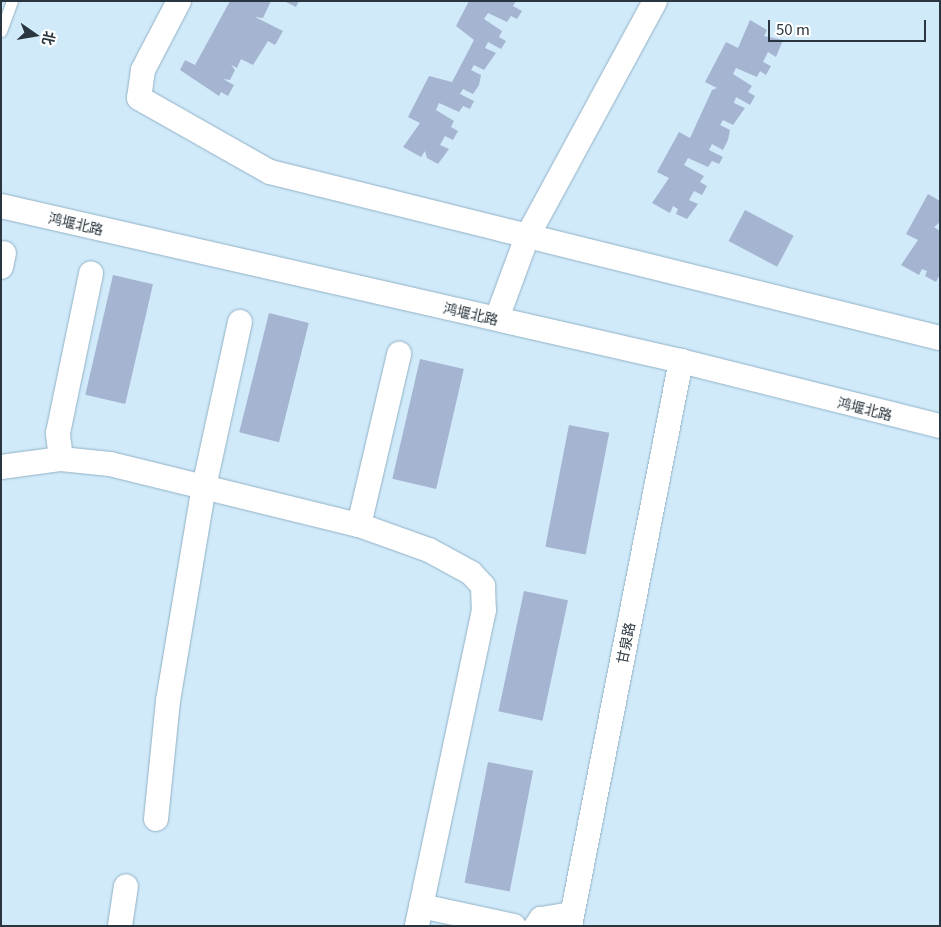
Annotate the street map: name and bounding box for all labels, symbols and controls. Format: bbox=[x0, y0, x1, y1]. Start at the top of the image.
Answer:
north arrow bbox=[10, 10, 60, 60]
scale bar bbox=[771, 10, 928, 42]
text: 50 m bbox=[776, 18, 810, 39]
text: 北 bbox=[38, 29, 61, 47]
street label: 鸿堰北路 bbox=[47, 209, 105, 237]
street label: 鸿堰北路 bbox=[442, 299, 500, 327]
street label: 鸿堰北路 bbox=[836, 393, 894, 423]
street label: 甘泉路 bbox=[613, 621, 637, 665]

